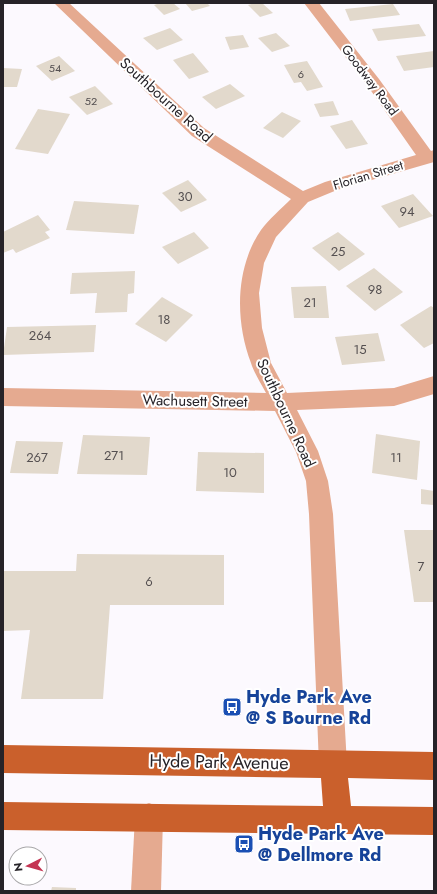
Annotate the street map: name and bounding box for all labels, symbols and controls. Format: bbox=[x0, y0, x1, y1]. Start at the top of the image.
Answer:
street label: Goodway Road bbox=[337, 41, 403, 119]
street label: Southbourne Road bbox=[115, 52, 217, 148]
house number: 54 bbox=[49, 60, 62, 76]
house number: 6 bbox=[298, 66, 304, 82]
house number: 52 bbox=[85, 93, 97, 109]
street label: Florian Street bbox=[331, 155, 406, 195]
house number: 30 bbox=[178, 187, 193, 206]
house number: 94 bbox=[399, 202, 415, 221]
house number: 25 bbox=[331, 242, 345, 261]
house number: 98 bbox=[368, 280, 382, 299]
house number: 21 bbox=[303, 293, 317, 312]
house number: 18 bbox=[158, 310, 170, 329]
house number: 264 bbox=[29, 326, 52, 345]
house number: 15 bbox=[353, 340, 367, 359]
street label: Southbourne Road bbox=[251, 355, 321, 471]
street label: Wachusett Street bbox=[142, 389, 248, 413]
house number: 271 bbox=[104, 446, 124, 465]
house number: 267 bbox=[26, 448, 48, 467]
house number: 11 bbox=[390, 448, 402, 467]
house number: 10 bbox=[223, 463, 237, 482]
house number: 7 bbox=[418, 557, 425, 576]
house number: 6 bbox=[145, 572, 153, 591]
place label: Hyde Park Ave @ S Bourne Rd bbox=[246, 684, 372, 731]
bus stop icon: Hyde Park Ave @ S Bourne Rd bbox=[221, 696, 243, 718]
street label: Hyde Park Avenue bbox=[149, 748, 289, 776]
place label: Hyde Park Ave @ Dellmore Rd bbox=[258, 821, 384, 868]
bus stop icon: Hyde Park Ave @ Dellmore Rd bbox=[233, 833, 255, 855]
north arrow bbox=[8, 846, 48, 886]
text: N bbox=[10, 862, 26, 872]

